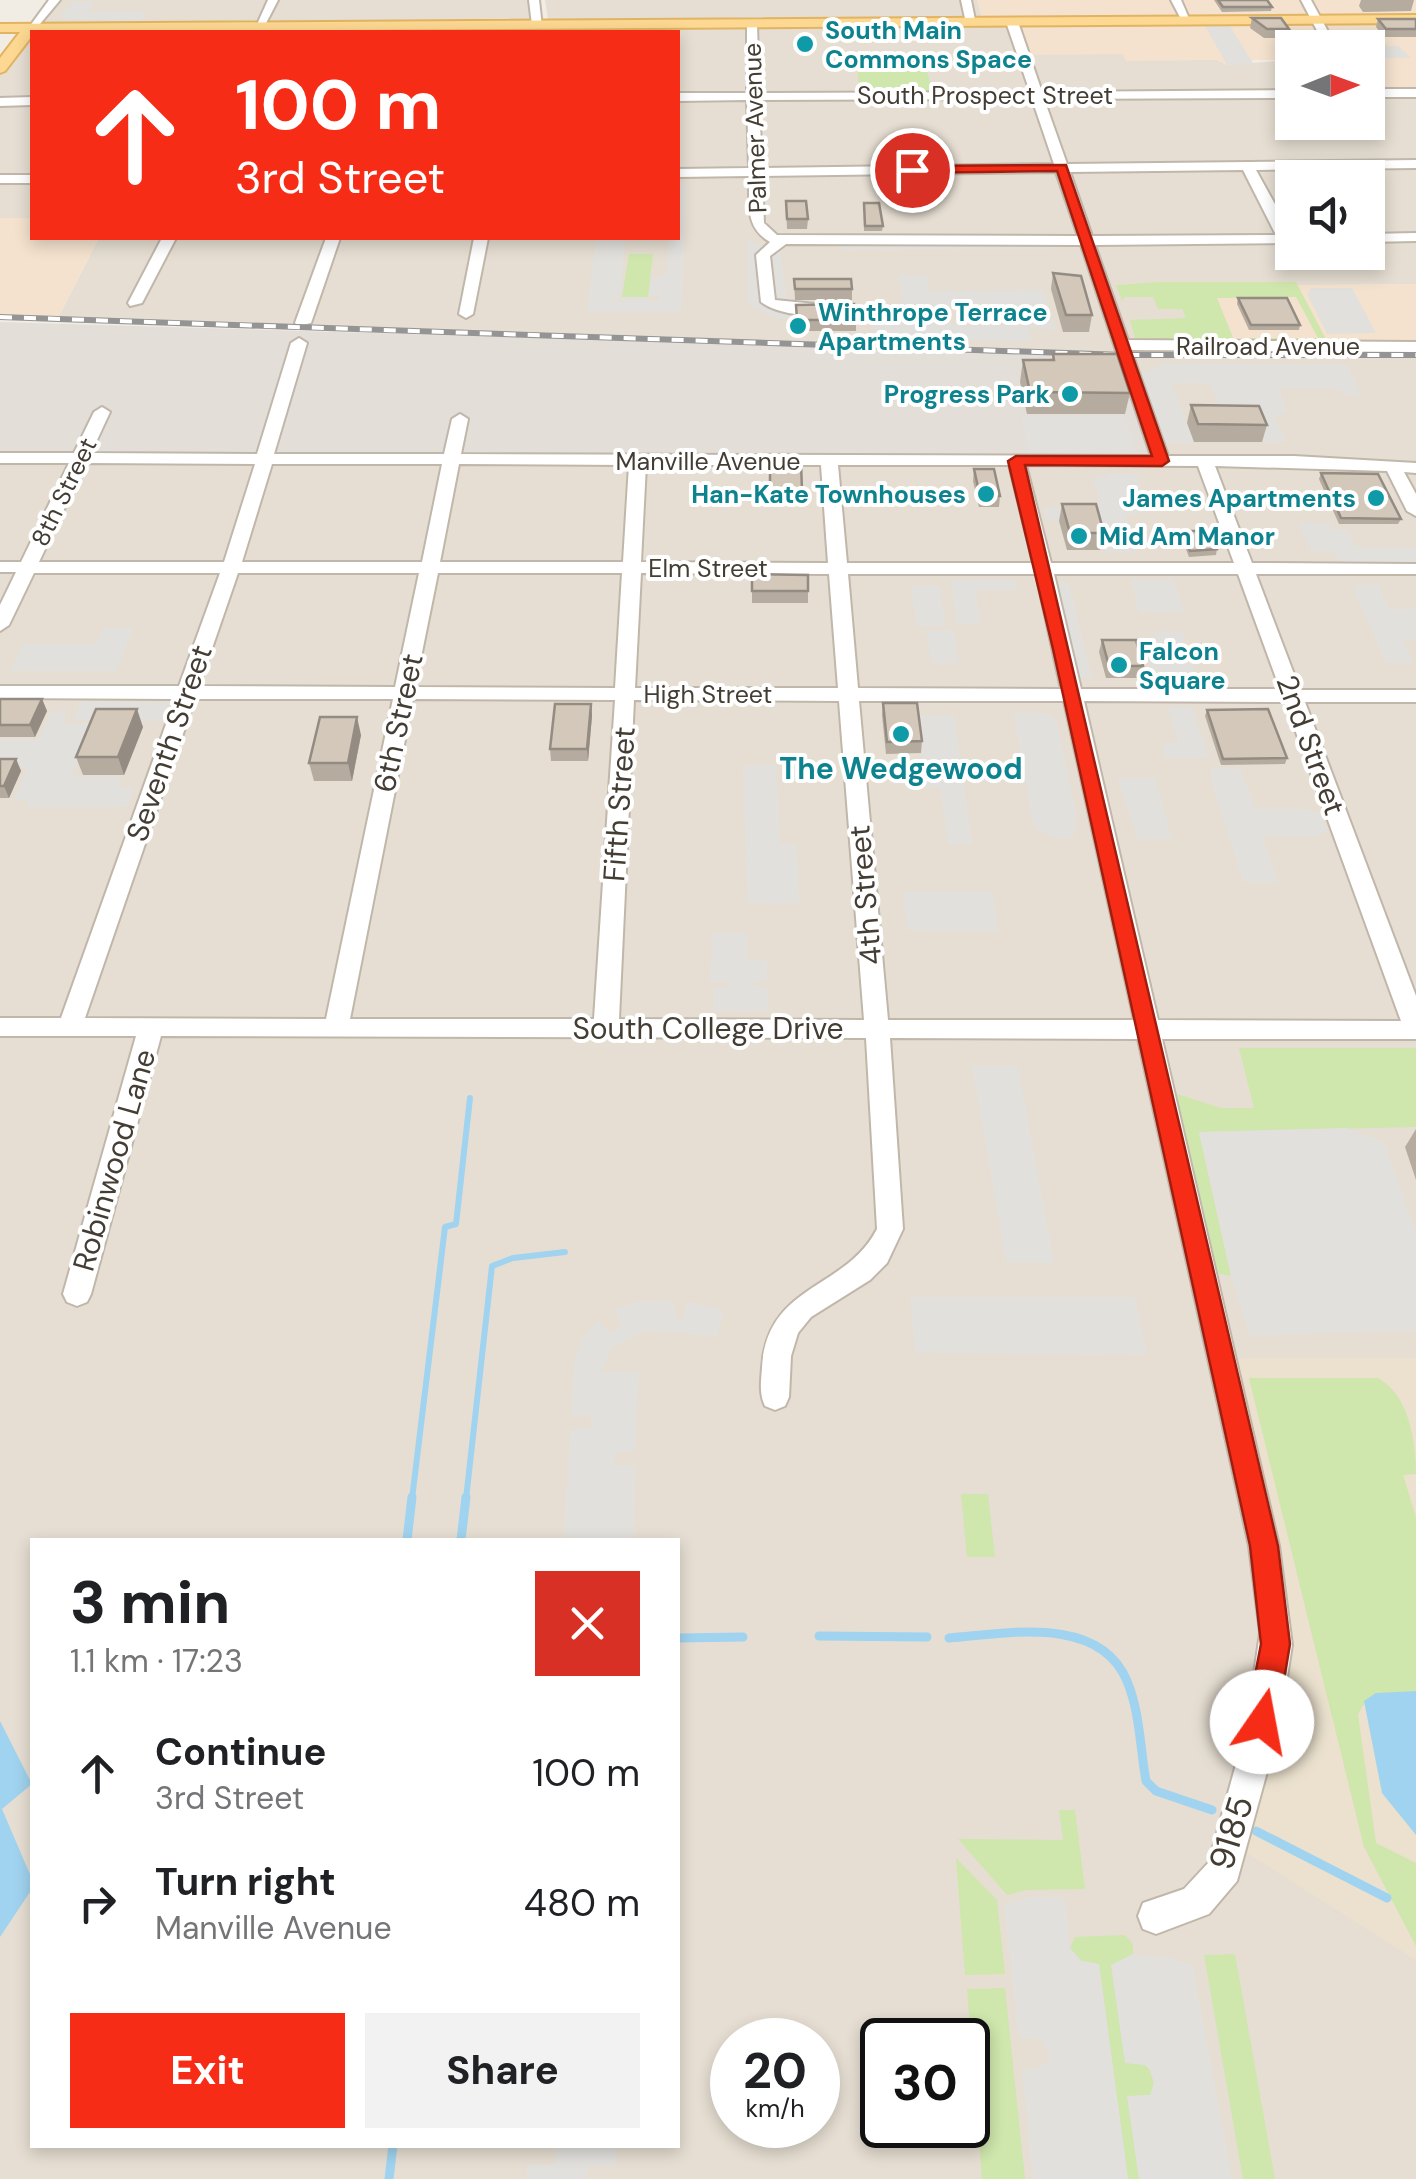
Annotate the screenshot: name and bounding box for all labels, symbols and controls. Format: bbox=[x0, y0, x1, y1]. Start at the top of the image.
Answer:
place label: South Main Commons Space bbox=[825, 14, 1032, 76]
north arrow bbox=[1275, 30, 1385, 140]
map controls bbox=[1275, 30, 1385, 270]
marker: South Main Commons Space bbox=[794, 33, 816, 55]
street label: Palmer Avenue bbox=[736, 42, 774, 214]
text: 100 m bbox=[235, 60, 441, 151]
icon: ahead bbox=[70, 70, 200, 200]
street label: South Prospect Street bbox=[857, 79, 1113, 112]
pin bbox=[870, 128, 955, 213]
icon: arrive bbox=[885, 143, 940, 198]
text: 3rd Street bbox=[235, 148, 445, 207]
button: sound bbox=[1275, 160, 1385, 270]
place label: Winthrope Terrace Apartments bbox=[818, 296, 1048, 358]
marker: Winthrope Terrace Apartments bbox=[787, 315, 809, 337]
street label: Railroad Avenue bbox=[1176, 330, 1360, 363]
place label: Progress Park bbox=[884, 378, 1051, 411]
marker: Progress Park bbox=[1059, 383, 1081, 405]
street label: 8th Street bbox=[24, 432, 104, 552]
street label: Manville Avenue bbox=[616, 445, 800, 478]
place label: Han-Kate Townhouses bbox=[691, 478, 966, 511]
place label: James Apartments bbox=[1122, 482, 1356, 515]
marker: Han-Kate Townhouses bbox=[975, 483, 997, 505]
marker: James Apartments bbox=[1365, 487, 1387, 509]
place label: Mid Am Manor bbox=[1099, 520, 1275, 553]
marker: Mid Am Manor bbox=[1068, 525, 1090, 547]
street label: Elm Street bbox=[648, 552, 768, 585]
place label: Falcon Square bbox=[1139, 635, 1226, 697]
street label: Seventh Street bbox=[117, 640, 221, 846]
street label: 6th Street bbox=[364, 650, 432, 796]
marker: Falcon Square bbox=[1108, 654, 1130, 676]
street label: 2nd Street bbox=[1268, 670, 1354, 820]
street label: High Street bbox=[644, 678, 772, 711]
marker: The Wedgewood bbox=[890, 723, 912, 745]
street label: Fifth Street bbox=[594, 725, 644, 883]
place label: The Wedgewood bbox=[779, 749, 1023, 788]
street label: 4th Street bbox=[839, 823, 891, 967]
street label: South College Drive bbox=[572, 1009, 844, 1048]
street label: Robinwood Lane bbox=[64, 1045, 164, 1275]
text: 3 min bbox=[70, 1563, 230, 1642]
button: close bbox=[535, 1571, 640, 1676]
text: 1.1 km · 17:23 bbox=[70, 1640, 243, 1682]
position arrow bbox=[1210, 1670, 1314, 1774]
text: Continue bbox=[155, 1727, 326, 1777]
icon: ahead bbox=[70, 1746, 125, 1801]
text: 100 m bbox=[532, 1748, 640, 1798]
text: 3rd Street bbox=[155, 1777, 304, 1819]
street label: 9185 bbox=[1198, 1790, 1264, 1876]
text: Turn right bbox=[155, 1857, 336, 1907]
icon: right bbox=[70, 1876, 125, 1931]
text: 480 m bbox=[524, 1878, 640, 1928]
text: Manville Avenue bbox=[155, 1907, 392, 1949]
button: Exit bbox=[70, 2013, 345, 2128]
button: Share bbox=[365, 2013, 640, 2128]
speed limit sign: 30 bbox=[860, 2018, 990, 2148]
text: 20 bbox=[743, 2038, 807, 2104]
text: km/h bbox=[745, 2092, 805, 2125]

